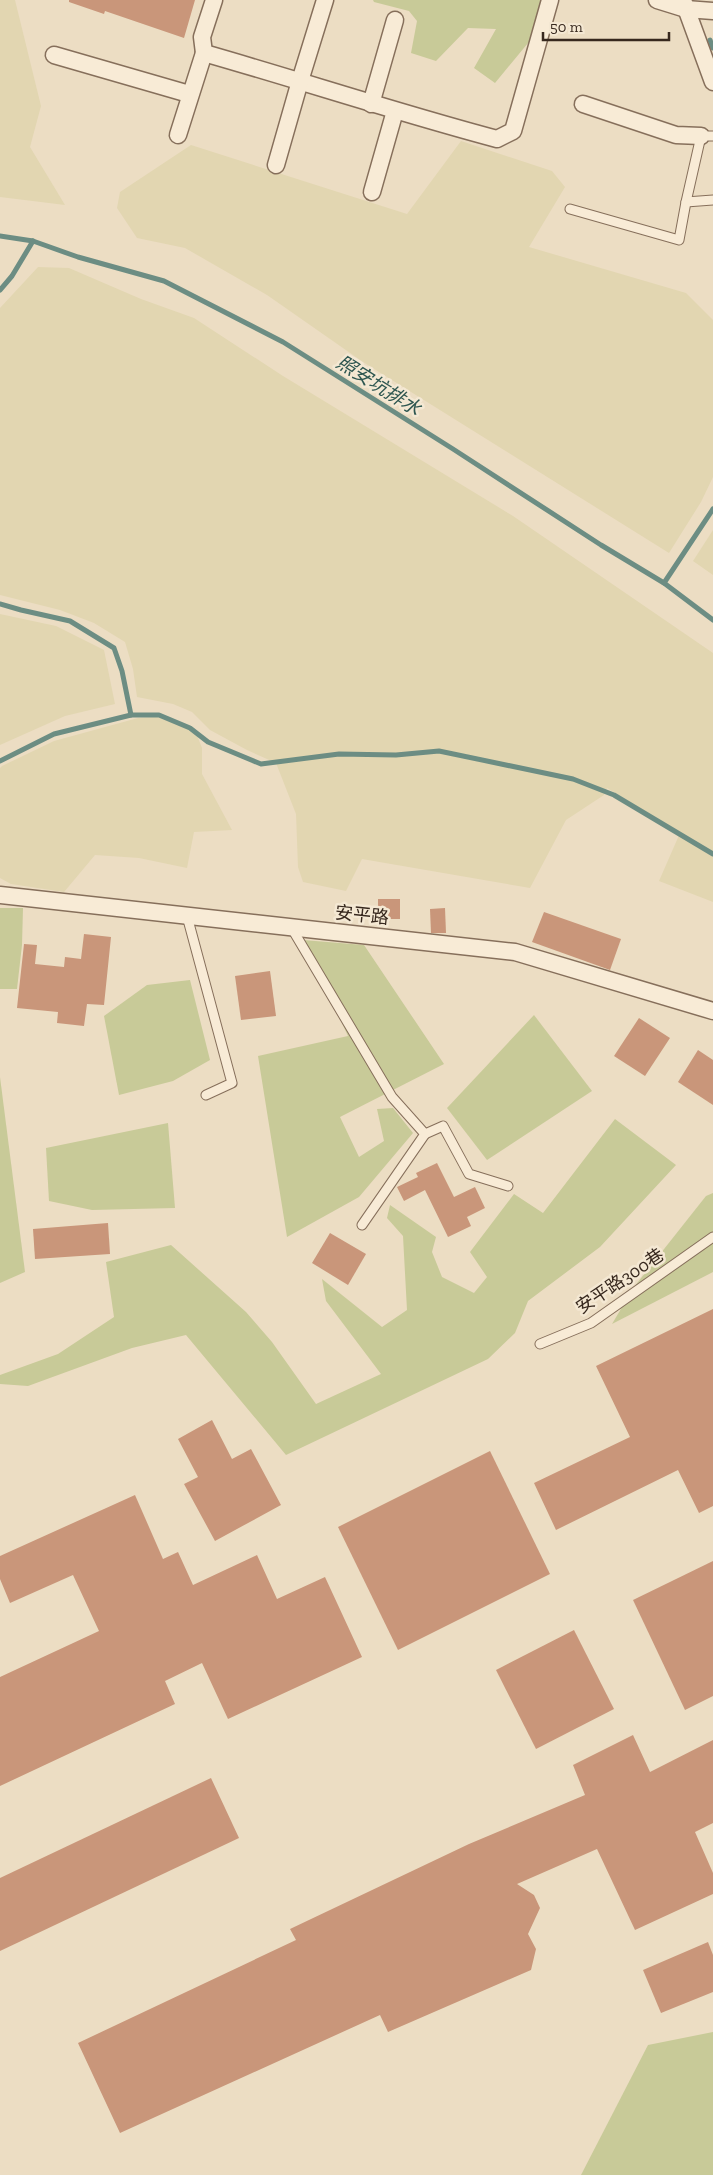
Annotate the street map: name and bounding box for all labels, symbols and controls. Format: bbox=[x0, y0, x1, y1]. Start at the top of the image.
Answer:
scale bar bbox=[543, 10, 669, 42]
text: 50 m bbox=[550, 18, 583, 36]
water label: 照安坑排水 bbox=[332, 350, 426, 421]
street label: 安平路 bbox=[334, 901, 390, 929]
street label: 安平路300巷 bbox=[572, 1243, 668, 1319]

